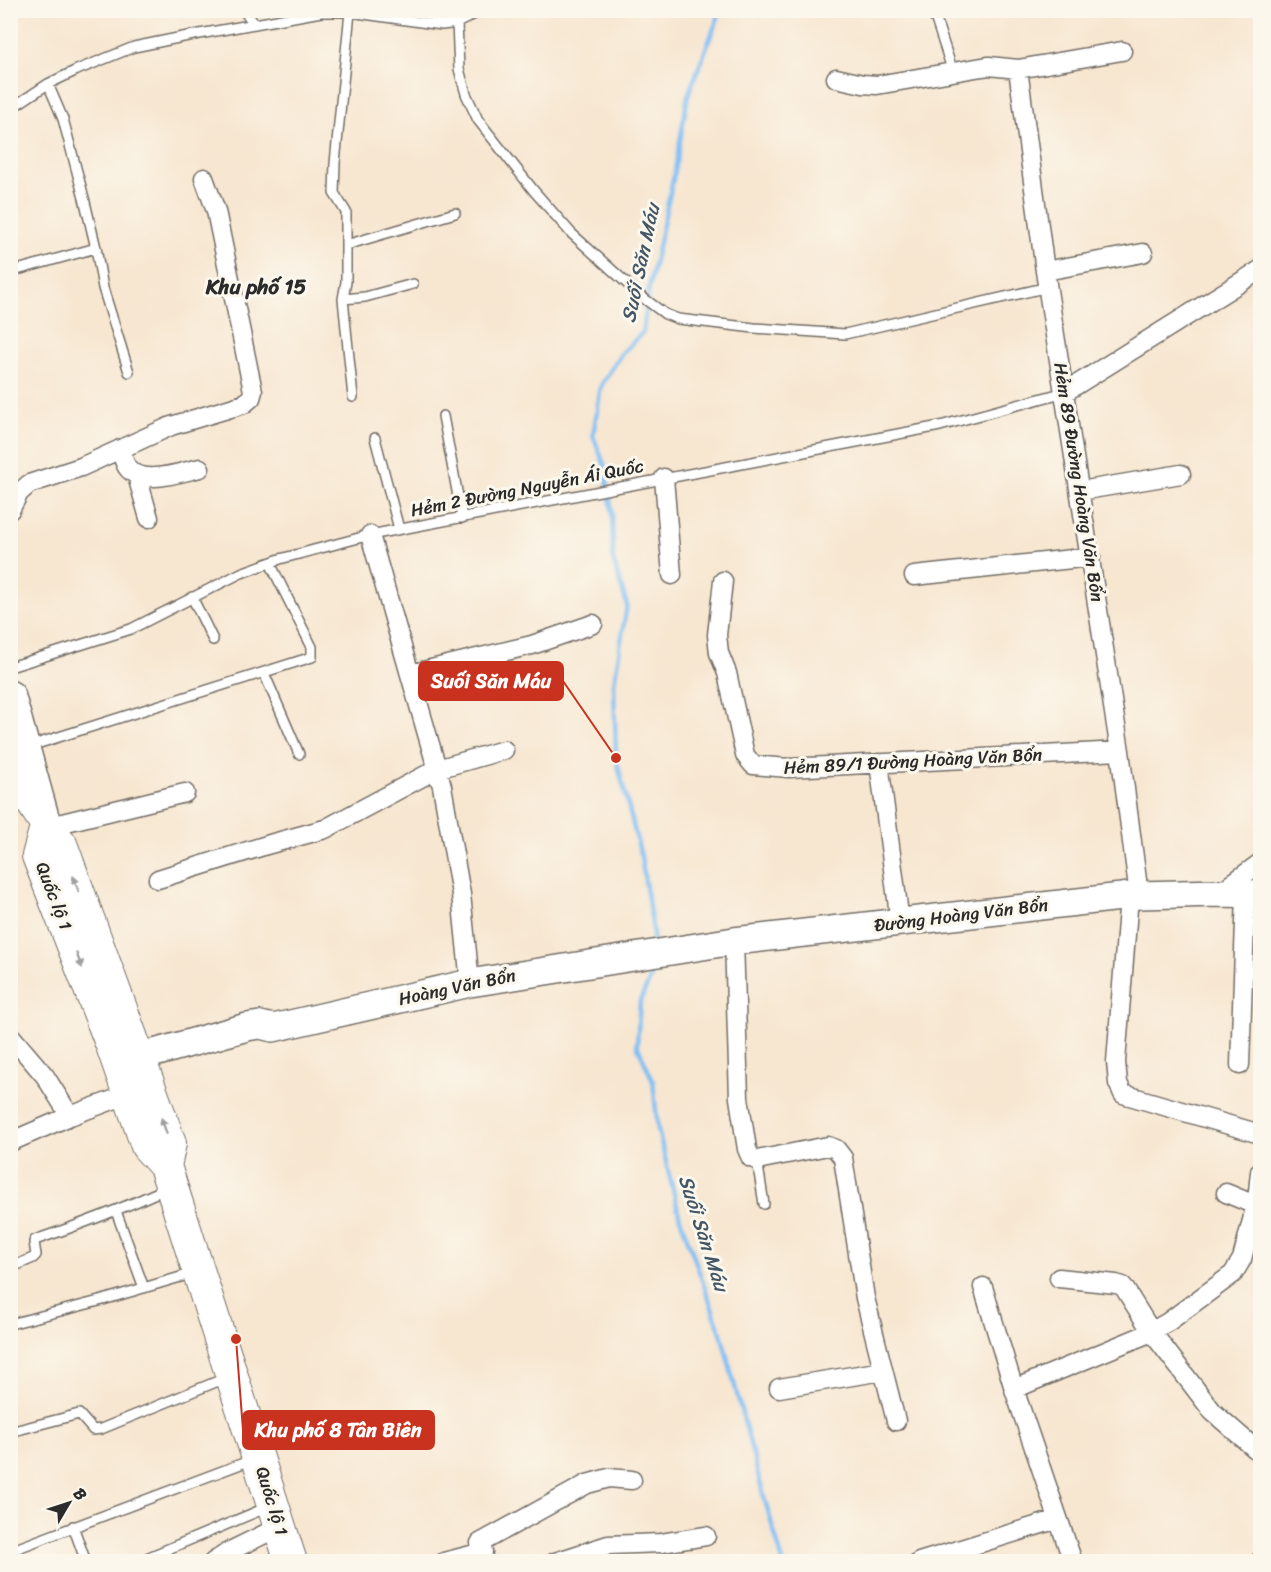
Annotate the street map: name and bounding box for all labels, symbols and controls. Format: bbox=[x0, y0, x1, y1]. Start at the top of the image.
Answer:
water label: Suối Săn Máu bbox=[611, 198, 671, 326]
district label: Khu phố 15 bbox=[205, 268, 306, 306]
street label: Hẻm 89 Đường Hoàng Văn Bổn bbox=[1044, 360, 1114, 604]
street label: Hẻm 2 Đường Nguyễn Ái Quốc bbox=[408, 450, 646, 526]
callout: Suối Săn Máu bbox=[419, 662, 563, 700]
text: Suối Săn Máu bbox=[430, 664, 552, 699]
street label: Hẻm 89/1 Đường Hoàng Văn Bổn bbox=[783, 738, 1043, 784]
street label: Quốc lộ 1 bbox=[26, 857, 82, 935]
one-way arrow bbox=[70, 875, 80, 893]
street label: Đường Hoàng Văn Bổn bbox=[872, 888, 1050, 942]
one-way arrow bbox=[74, 951, 84, 969]
street label: Hoàng Văn Bổn bbox=[395, 959, 519, 1015]
one-way arrow bbox=[158, 1116, 168, 1134]
water label: Suối Săn Máu bbox=[668, 1170, 740, 1298]
callout: Khu phố 8 Tân Biên bbox=[243, 1411, 434, 1449]
text: Khu phố 8 Tân Biên bbox=[254, 1413, 422, 1448]
street label: Quốc lộ 1 bbox=[246, 1462, 298, 1540]
north arrow bbox=[39, 1473, 99, 1533]
text: B bbox=[66, 1481, 95, 1508]

